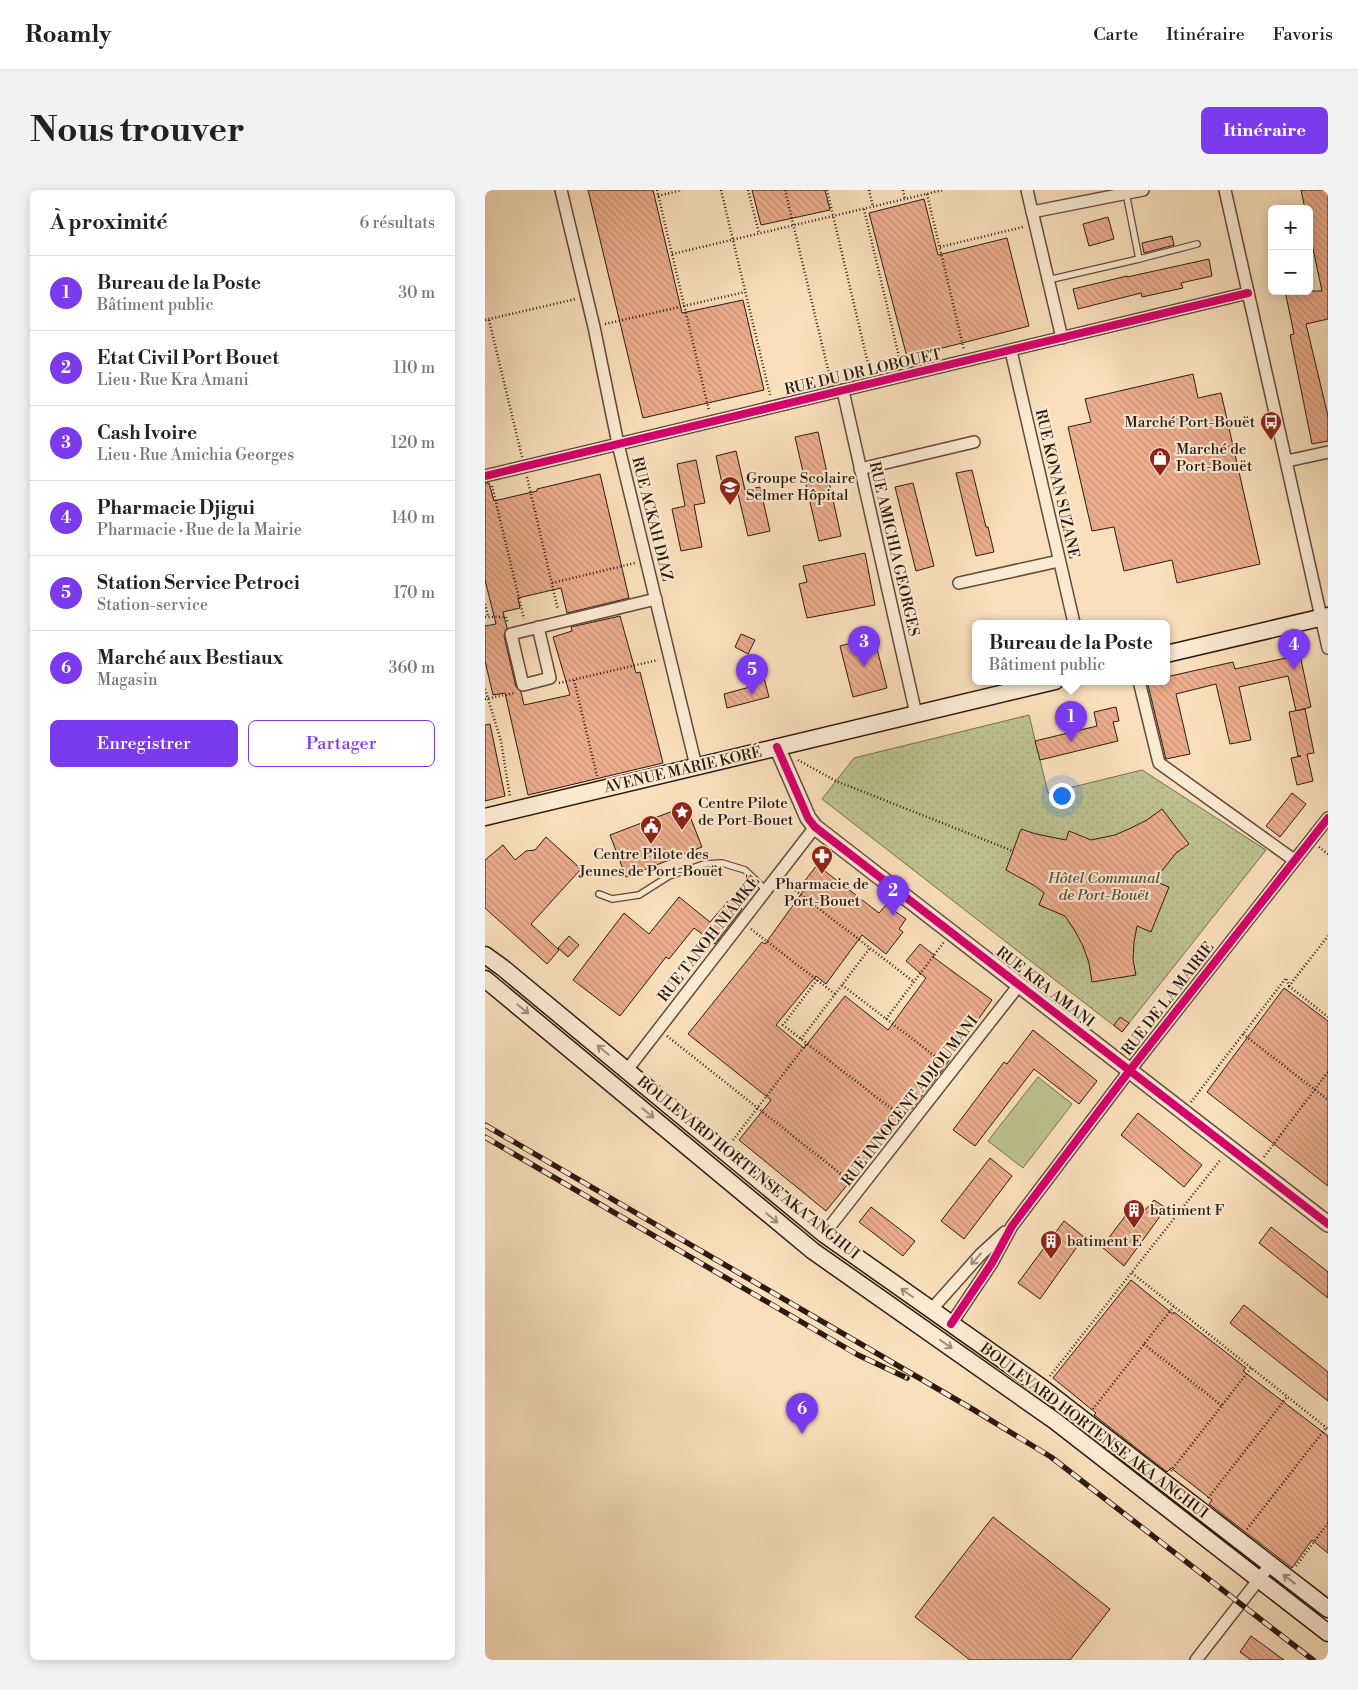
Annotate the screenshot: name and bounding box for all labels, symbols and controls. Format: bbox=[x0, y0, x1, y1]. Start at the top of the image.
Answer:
text: Roamly bbox=[25, 20, 111, 50]
text: Carte bbox=[1093, 23, 1138, 46]
text: Itinéraire bbox=[1166, 23, 1245, 46]
text: Favoris bbox=[1273, 23, 1333, 46]
button: Itinéraire bbox=[1201, 107, 1328, 154]
text: Nous trouver bbox=[30, 109, 245, 152]
map controls bbox=[1268, 205, 1313, 295]
button: + bbox=[1268, 205, 1313, 250]
text: À proximité bbox=[50, 210, 167, 236]
text: 6 résultats bbox=[360, 213, 435, 233]
button: − bbox=[1268, 250, 1313, 295]
text: Bureau de la Poste bbox=[97, 271, 261, 295]
text: 1 bbox=[62, 283, 70, 303]
text: 30 m bbox=[398, 283, 435, 303]
text: Bâtiment public bbox=[97, 295, 213, 315]
street label: RUE DU DR LOBOUET bbox=[783, 345, 944, 399]
text: Etat Civil Port Bouet bbox=[97, 346, 279, 370]
text: 2 bbox=[61, 358, 71, 378]
text: 110 m bbox=[393, 358, 435, 378]
text: Lieu · Rue Kra Amani bbox=[97, 370, 249, 390]
street label: RUE KONAN SUZANE bbox=[1031, 407, 1083, 561]
bus stop icon: Marché Port-Bouët bbox=[1259, 410, 1283, 441]
place label: Marché Port-Bouët bbox=[1125, 413, 1256, 432]
text: Cash Ivoire bbox=[97, 421, 197, 445]
text: 3 bbox=[61, 433, 71, 453]
text: 120 m bbox=[391, 433, 435, 453]
place label: Marché de Port-Bouët bbox=[1176, 440, 1253, 476]
text: Lieu · Rue Amichia Georges bbox=[97, 445, 294, 465]
shop icon: Marché de Port-Bouët bbox=[1148, 446, 1172, 477]
street label: RUE ACKAH DIAZ bbox=[627, 455, 677, 583]
street label: RUE AMICHIA GEORGES bbox=[865, 460, 923, 638]
place label: Groupe Scolaire Selmer Hôpital bbox=[746, 469, 855, 505]
school or university icon: Groupe Scolaire Selmer Hôpital bbox=[718, 475, 742, 506]
text: Pharmacie Djigui bbox=[97, 496, 255, 520]
text: 4 bbox=[61, 508, 71, 528]
text: 140 m bbox=[391, 508, 435, 528]
text: Pharmacie · Rue de la Mairie bbox=[97, 520, 302, 540]
text: Station Service Petroci bbox=[97, 571, 300, 595]
text: 5 bbox=[61, 583, 71, 603]
text: 170 m bbox=[393, 583, 435, 603]
text: Station-service bbox=[97, 595, 208, 615]
popup bbox=[972, 620, 1170, 685]
pin: 3 bbox=[848, 626, 880, 667]
pin: 4 bbox=[1278, 629, 1310, 670]
text: Bureau de la Poste bbox=[989, 631, 1153, 655]
text: Marché aux Bestiaux bbox=[97, 646, 284, 670]
pin: 5 bbox=[736, 654, 768, 695]
text: Bâtiment public bbox=[989, 655, 1105, 675]
text: 6 bbox=[61, 658, 71, 678]
text: 360 m bbox=[389, 658, 435, 678]
text: Magasin bbox=[97, 670, 157, 690]
pin: 1 bbox=[1055, 701, 1087, 742]
button: Enregistrer bbox=[50, 720, 238, 767]
button: Partager bbox=[248, 720, 435, 767]
street label: AVENUE MARIE KORÉ bbox=[601, 742, 764, 798]
your location bbox=[1049, 783, 1075, 809]
place label: Centre Pilote de Port-Bouet bbox=[698, 794, 794, 830]
place icon: Centre Pilote de Port-Bouet bbox=[670, 800, 694, 831]
public building icon: Centre Pilote des Jeunes de Port-Bouët bbox=[639, 814, 663, 845]
pharmacy icon: Pharmacie de Port-Bouet bbox=[810, 844, 834, 875]
place label: Centre Pilote des Jeunes de Port-Bouët bbox=[578, 845, 724, 881]
park label: Hôtel Communal de Port-Bouët bbox=[1047, 869, 1160, 905]
street label: RUE TANOH NIAMKÉ bbox=[653, 872, 764, 1006]
place label: Pharmacie de Port-Bouet bbox=[775, 875, 869, 911]
pin: 2 bbox=[877, 875, 909, 916]
street label: RUE DE LA MAIRIE bbox=[1118, 938, 1218, 1060]
street label: RUE KRA AMANI bbox=[992, 943, 1098, 1032]
one-way arrow bbox=[516, 1004, 529, 1015]
street label: RUE INNOCENT ADJOUMANI bbox=[838, 1012, 983, 1190]
one-way arrow bbox=[597, 1044, 610, 1055]
street label: BOULEVARD HORTENSE AKA ANGHUI bbox=[632, 1072, 863, 1264]
one-way arrow bbox=[641, 1108, 654, 1119]
building icon: batiment F bbox=[1122, 1198, 1146, 1229]
place label: batiment F bbox=[1150, 1201, 1224, 1220]
one-way arrow bbox=[765, 1212, 778, 1223]
building icon: batiment E bbox=[1039, 1229, 1063, 1260]
place label: batiment E bbox=[1067, 1232, 1142, 1251]
one-way arrow bbox=[970, 1252, 982, 1265]
one-way arrow bbox=[900, 1288, 914, 1298]
street label: BOULEVARD HORTENSE AKA ANGHUI bbox=[975, 1338, 1212, 1523]
one-way arrow bbox=[939, 1339, 953, 1349]
pin: 6 bbox=[786, 1393, 818, 1434]
one-way arrow bbox=[1283, 1574, 1296, 1585]

